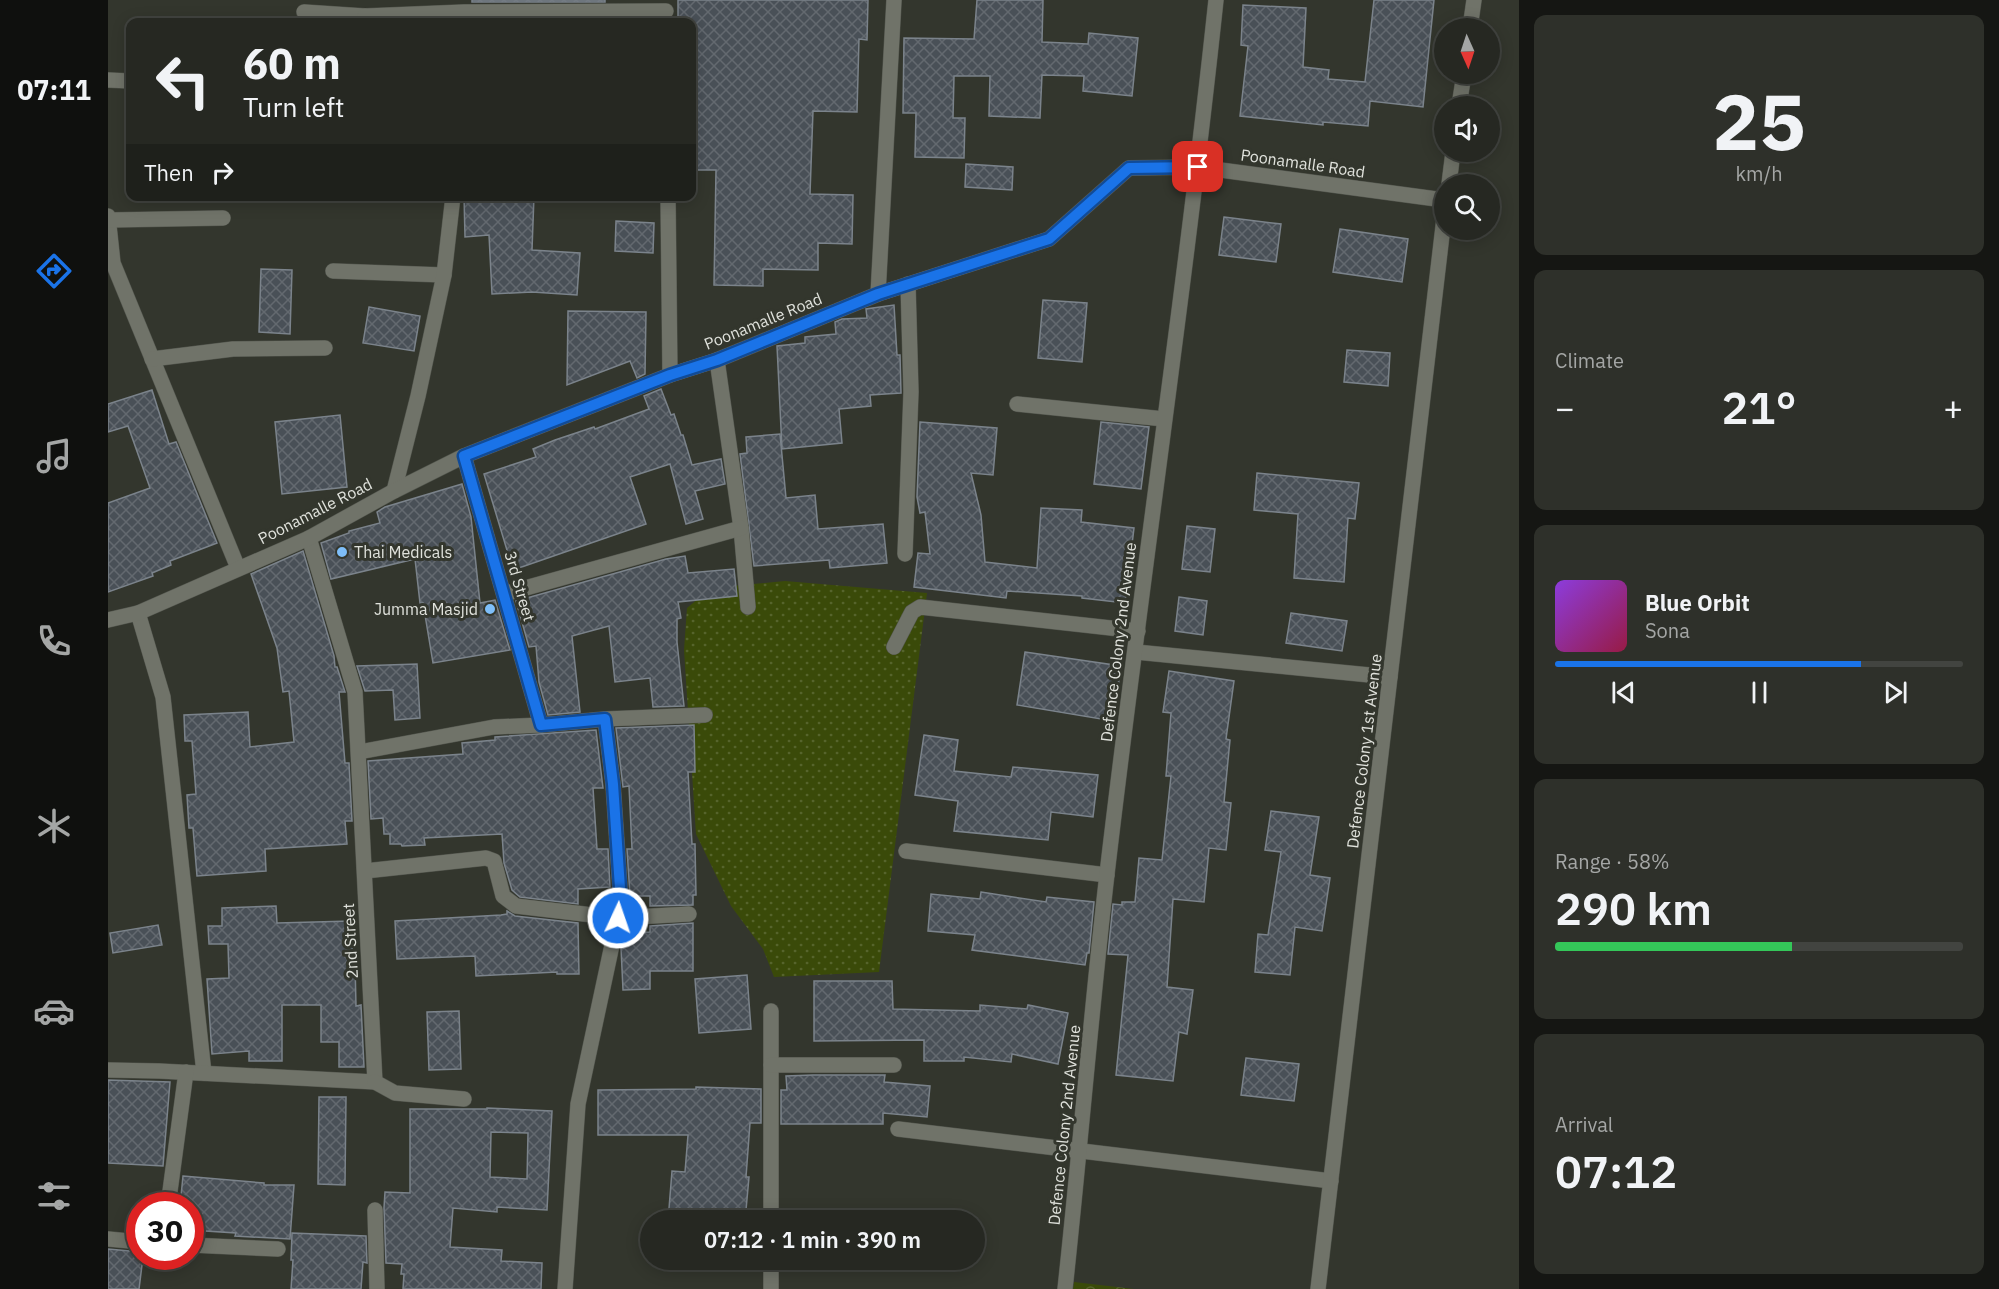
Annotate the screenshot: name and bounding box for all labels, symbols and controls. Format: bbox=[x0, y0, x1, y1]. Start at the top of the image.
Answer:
north arrow bbox=[1434, 18, 1500, 84]
map controls bbox=[1434, 18, 1500, 240]
text: 60 m bbox=[243, 36, 341, 91]
icon: left bbox=[144, 42, 222, 120]
text: 25 bbox=[1712, 70, 1806, 171]
text: 07:11 bbox=[17, 72, 91, 107]
text: Turn left bbox=[243, 89, 344, 124]
button: sound bbox=[1434, 96, 1500, 162]
pin bbox=[1172, 141, 1223, 192]
street label: Poonamalle Road bbox=[1240, 144, 1366, 182]
icon: arrive bbox=[1181, 150, 1214, 183]
icon: right bbox=[206, 156, 239, 189]
text: Then bbox=[144, 158, 194, 187]
text: km/h bbox=[1735, 160, 1783, 187]
button: search bbox=[1434, 174, 1500, 240]
icon: directions bbox=[33, 250, 75, 292]
street label: Poonamalle Road bbox=[701, 288, 825, 354]
text: Climate bbox=[1555, 347, 1624, 374]
text: 21° bbox=[1721, 378, 1797, 436]
text: − bbox=[1555, 386, 1575, 429]
text: + bbox=[1943, 386, 1963, 429]
icon: music bbox=[33, 435, 75, 477]
street label: Poonamalle Road bbox=[255, 474, 375, 548]
street label: Defence Colony 2nd Avenue bbox=[1096, 541, 1140, 743]
place label: Thai Medicals bbox=[354, 542, 452, 562]
marker: Thai Medicals bbox=[335, 545, 349, 559]
street label: 3rd Street bbox=[500, 548, 540, 624]
text: Blue Orbit bbox=[1645, 588, 1750, 617]
place label: Jumma Masjid bbox=[374, 599, 478, 619]
marker: Jumma Masjid bbox=[483, 602, 497, 616]
text: Sona bbox=[1645, 617, 1690, 644]
icon: phone bbox=[33, 620, 75, 662]
street label: Defence Colony 1st Avenue bbox=[1342, 652, 1386, 850]
icon: previous bbox=[1607, 676, 1640, 709]
icon: pause bbox=[1743, 676, 1776, 709]
icon: next bbox=[1879, 676, 1912, 709]
icon: climate bbox=[33, 805, 75, 847]
text: Range · 58% bbox=[1555, 848, 1670, 875]
text: 290 km bbox=[1555, 879, 1712, 937]
position arrow bbox=[586, 886, 650, 950]
street label: 2nd Street bbox=[338, 903, 362, 979]
icon: car bbox=[33, 990, 75, 1032]
street label: Defence Colony 2nd Avenue bbox=[1044, 1024, 1084, 1226]
text: Arrival bbox=[1555, 1111, 1613, 1138]
text: 07:12 bbox=[1555, 1142, 1677, 1200]
icon: filters bbox=[33, 1175, 75, 1217]
speed limit sign: 30 bbox=[126, 1192, 204, 1270]
text: 07:12 · 1 min · 390 m bbox=[704, 1225, 921, 1254]

